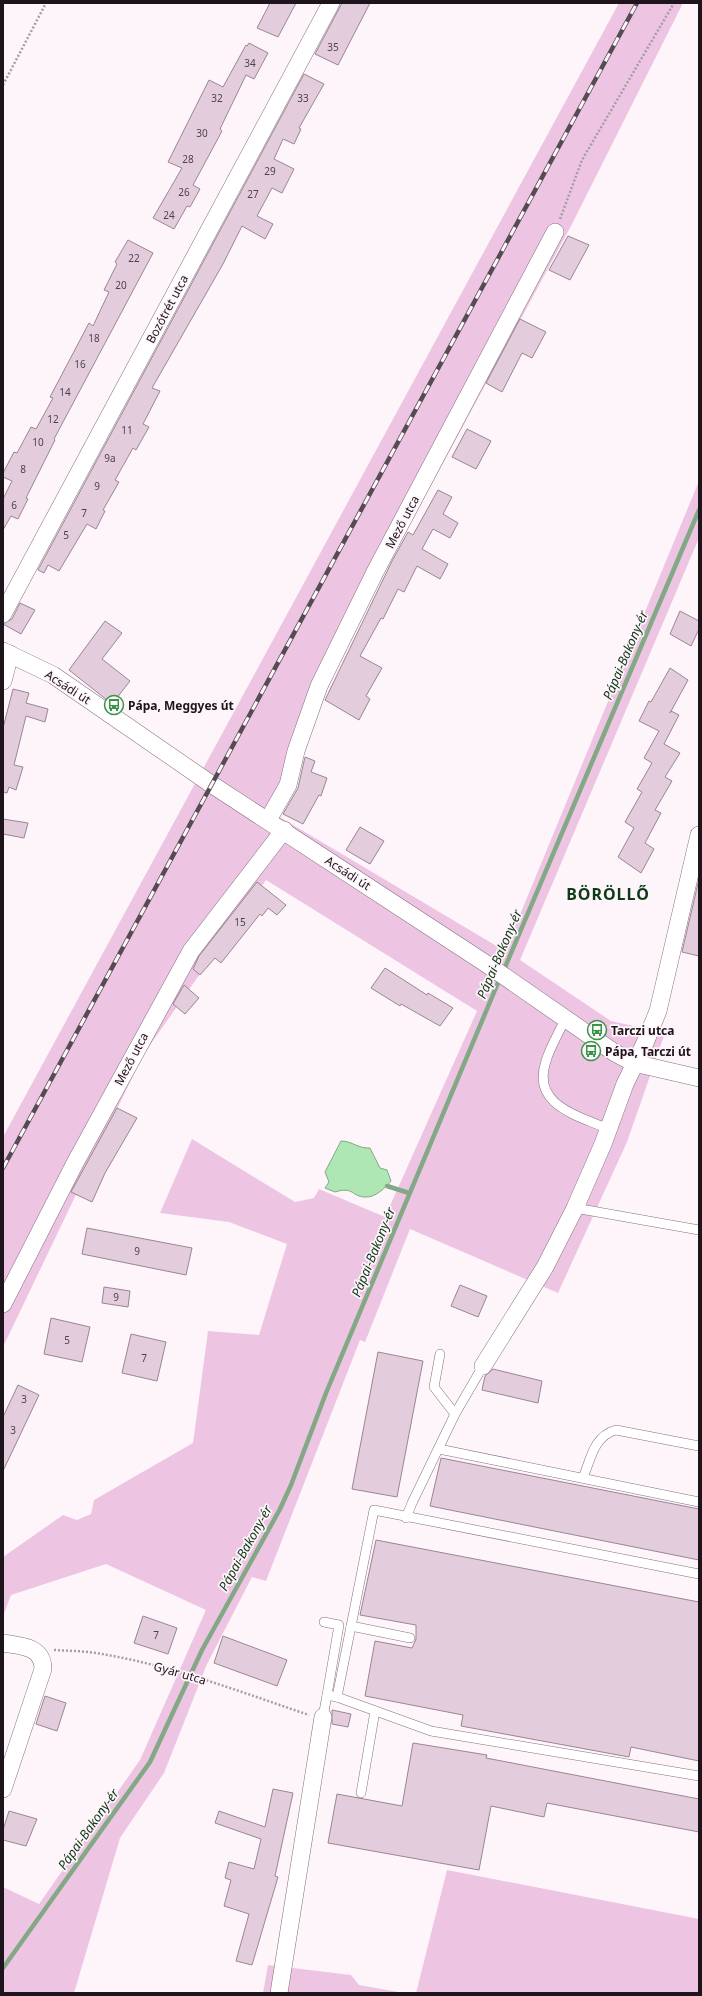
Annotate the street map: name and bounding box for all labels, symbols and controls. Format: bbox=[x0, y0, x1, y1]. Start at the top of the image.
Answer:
house number: 35 bbox=[327, 40, 339, 54]
house number: 34 bbox=[244, 56, 256, 70]
house number: 32 bbox=[211, 91, 223, 105]
house number: 33 bbox=[297, 91, 309, 105]
house number: 30 bbox=[196, 126, 208, 140]
house number: 28 bbox=[182, 152, 194, 166]
house number: 29 bbox=[264, 164, 276, 178]
house number: 26 bbox=[178, 185, 190, 199]
house number: 27 bbox=[247, 187, 259, 201]
house number: 24 bbox=[163, 208, 175, 222]
house number: 22 bbox=[128, 251, 140, 265]
street label: Bozótrét utca bbox=[142, 272, 192, 346]
house number: 20 bbox=[115, 278, 127, 292]
house number: 18 bbox=[88, 331, 100, 345]
house number: 16 bbox=[74, 357, 86, 371]
house number: 14 bbox=[59, 385, 71, 399]
house number: 12 bbox=[47, 412, 59, 426]
house number: 11 bbox=[121, 423, 133, 437]
house number: 10 bbox=[32, 435, 44, 449]
house number: 9a bbox=[104, 451, 116, 465]
house number: 8 bbox=[20, 462, 26, 476]
house number: 9 bbox=[94, 479, 100, 493]
street label: Mező utca bbox=[381, 492, 423, 552]
house number: 6 bbox=[11, 498, 17, 512]
house number: 7 bbox=[81, 506, 87, 520]
house number: 5 bbox=[63, 528, 69, 542]
water label: Pápai-Bakony-ér bbox=[598, 607, 652, 702]
street label: Acsádi út bbox=[42, 666, 95, 708]
bus stop icon: Pápa, Meggyes út bbox=[103, 694, 125, 716]
place label: Pápa, Meggyes út bbox=[128, 697, 234, 714]
street label: Acsádi út bbox=[322, 852, 375, 894]
district label: BÖRÖLLŐ bbox=[566, 883, 650, 905]
water label: Pápai-Bakony-ér bbox=[472, 906, 526, 1001]
house number: 15 bbox=[234, 915, 246, 929]
bus stop icon: Tarczi utca bbox=[586, 1019, 608, 1041]
place label: Tarczi utca bbox=[611, 1022, 674, 1039]
street label: Mező utca bbox=[110, 1029, 152, 1089]
bus stop icon: Pápa, Tarczi út bbox=[580, 1040, 602, 1062]
place label: Pápa, Tarczi út bbox=[605, 1043, 691, 1060]
water label: Pápai-Bakony-ér bbox=[347, 1204, 399, 1299]
house number: 9 bbox=[134, 1244, 140, 1258]
house number: 9 bbox=[113, 1290, 119, 1304]
house number: 5 bbox=[64, 1333, 70, 1347]
house number: 7 bbox=[141, 1351, 147, 1365]
house number: 3 bbox=[21, 1392, 27, 1406]
house number: 3 bbox=[10, 1423, 16, 1437]
water label: Pápai-Bakony-ér bbox=[214, 1501, 276, 1594]
house number: 7 bbox=[153, 1628, 159, 1642]
street label: Gyár utca bbox=[152, 1657, 208, 1689]
water label: Pápai-Bakony-ér bbox=[53, 1784, 123, 1873]

